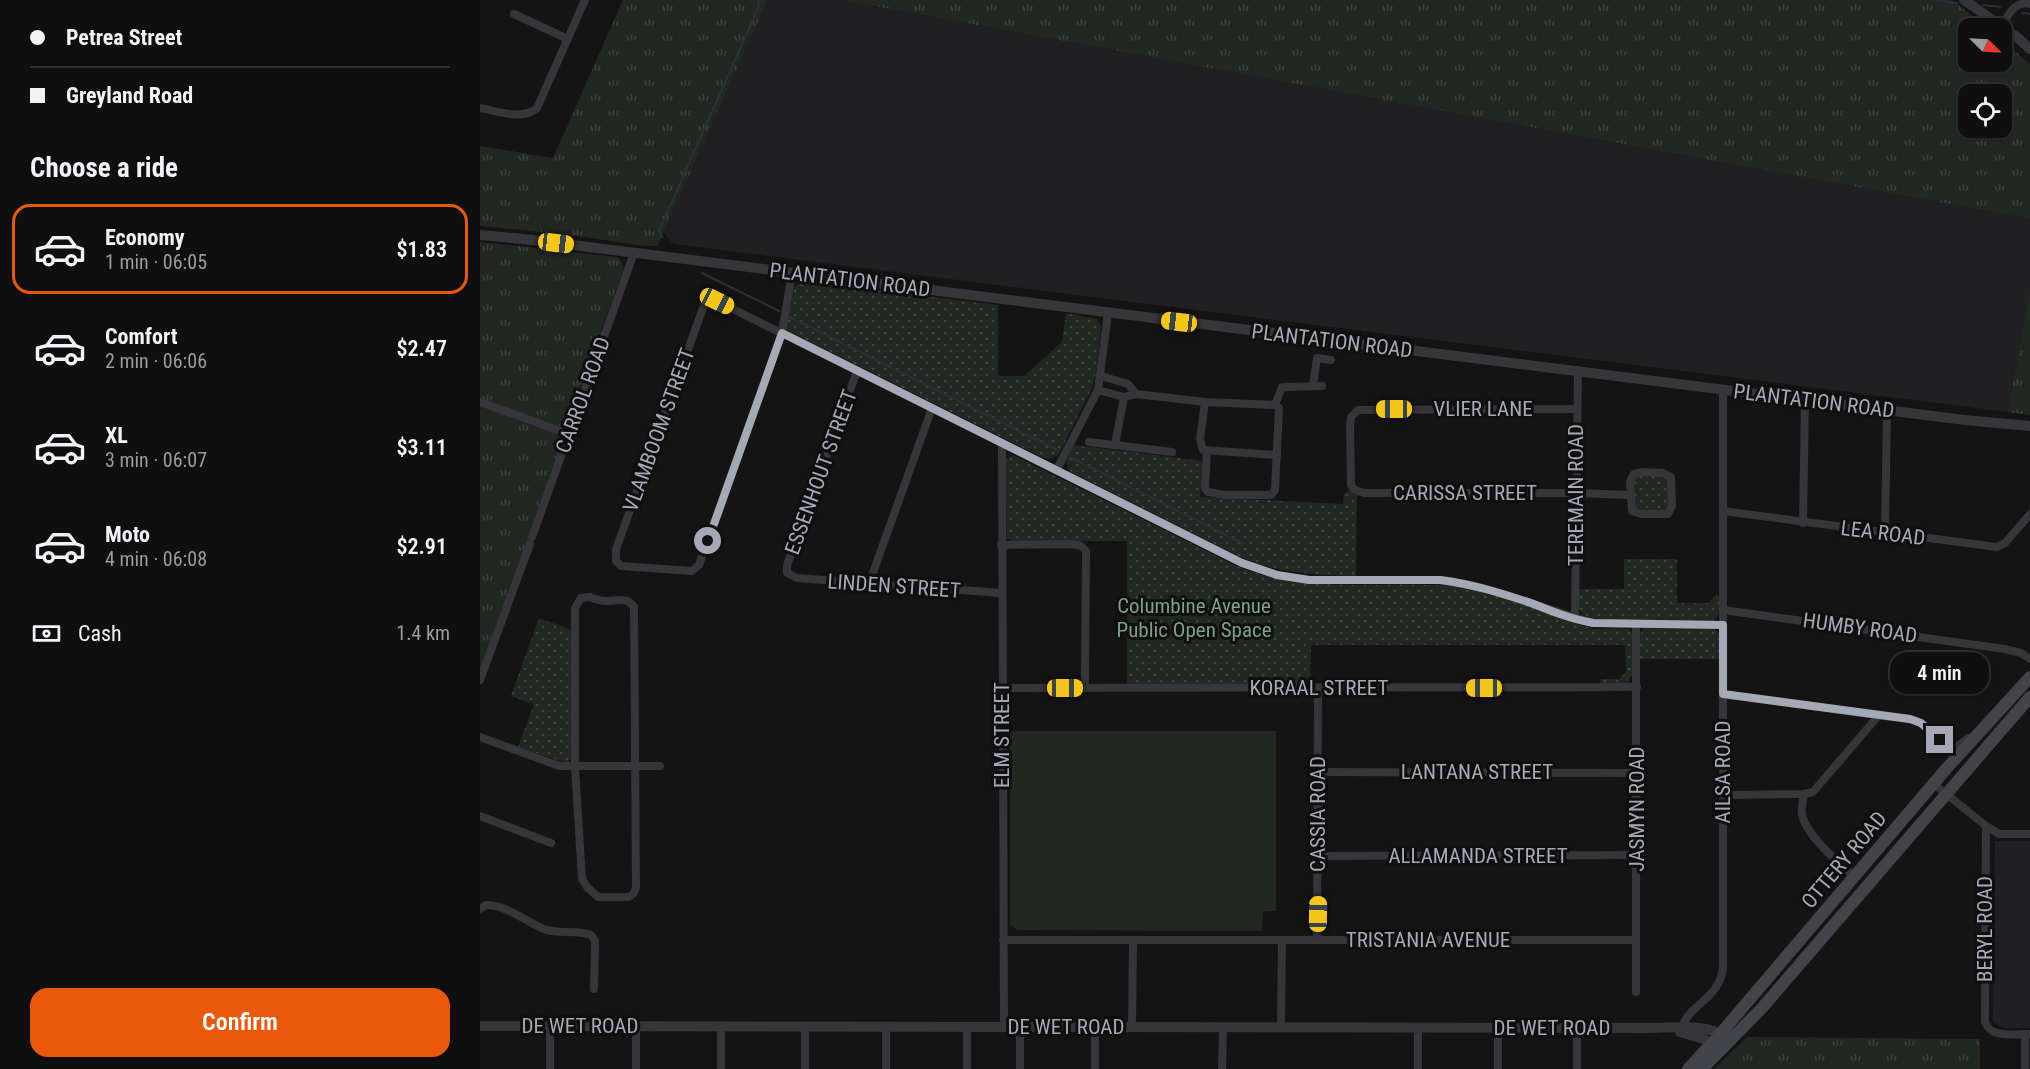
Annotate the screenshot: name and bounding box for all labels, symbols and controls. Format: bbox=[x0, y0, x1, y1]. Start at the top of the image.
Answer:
north arrow bbox=[1958, 18, 2012, 72]
map controls bbox=[1958, 18, 2012, 138]
text: Petrea Street bbox=[66, 25, 182, 50]
text: Greyland Road bbox=[66, 83, 193, 108]
button: locate bbox=[1958, 84, 2012, 138]
text: Choose a ride bbox=[30, 152, 178, 184]
icon: car bbox=[33, 222, 87, 276]
text: Economy bbox=[105, 225, 185, 250]
car bbox=[537, 232, 575, 254]
text: $1.83 bbox=[396, 237, 447, 262]
text: 1 min · 06:05 bbox=[105, 250, 207, 274]
street label: PLANTATION ROAD bbox=[768, 258, 932, 302]
car bbox=[697, 285, 737, 317]
car bbox=[1160, 311, 1198, 333]
street label: PLANTATION ROAD bbox=[1250, 319, 1414, 363]
icon: car bbox=[33, 321, 87, 375]
text: Comfort bbox=[105, 324, 178, 349]
street label: CARROL ROAD bbox=[551, 334, 615, 456]
text: $2.47 bbox=[396, 336, 447, 361]
street label: VLAMBOOM STREET bbox=[618, 345, 700, 515]
text: 2 min · 06:06 bbox=[105, 349, 207, 373]
street label: PLANTATION ROAD bbox=[1732, 379, 1896, 423]
street label: ESSENHOUT STREET bbox=[780, 386, 862, 558]
street label: VLIER LANE bbox=[1433, 397, 1533, 421]
car bbox=[1376, 400, 1412, 418]
icon: car bbox=[33, 420, 87, 474]
text: XL bbox=[105, 423, 128, 448]
street label: TEREMAIN ROAD bbox=[1564, 424, 1588, 566]
text: $3.11 bbox=[396, 435, 447, 460]
text: 3 min · 06:07 bbox=[105, 448, 207, 472]
street label: CARISSA STREET bbox=[1393, 481, 1537, 505]
street label: LEA ROAD bbox=[1839, 516, 1927, 550]
icon: car bbox=[33, 519, 87, 573]
text: Moto bbox=[105, 522, 150, 547]
route start bbox=[694, 527, 721, 554]
text: $2.91 bbox=[396, 534, 447, 559]
text: 4 min · 06:08 bbox=[105, 547, 207, 571]
street label: LINDEN STREET bbox=[827, 569, 961, 603]
park label: Columbine Avenue Public Open Space bbox=[1117, 594, 1272, 642]
street label: HUMBY ROAD bbox=[1801, 608, 1919, 648]
icon: cash bbox=[30, 617, 63, 650]
text: Cash bbox=[78, 621, 122, 646]
text: 1.4 km bbox=[396, 621, 450, 645]
callout: 4 min bbox=[1890, 653, 1990, 695]
text: 4 min bbox=[1917, 661, 1962, 685]
street label: KORAAL STREET bbox=[1250, 676, 1389, 700]
car bbox=[1047, 679, 1083, 697]
car bbox=[1466, 679, 1502, 697]
street label: ELM STREET bbox=[990, 682, 1014, 788]
street label: AILSA ROAD bbox=[1711, 721, 1735, 823]
route end bbox=[1926, 726, 1953, 753]
street label: JASMYN ROAD bbox=[1625, 746, 1649, 872]
street label: CASSIA ROAD bbox=[1306, 756, 1330, 872]
street label: LANTANA STREET bbox=[1401, 760, 1553, 784]
street label: OTTERY ROAD bbox=[1797, 807, 1891, 913]
street label: ALLAMANDA STREET bbox=[1388, 844, 1568, 868]
street label: BERYL ROAD bbox=[1973, 876, 1997, 982]
car bbox=[1309, 896, 1327, 932]
street label: TRISTANIA AVENUE bbox=[1346, 928, 1510, 952]
button: Confirm bbox=[30, 988, 450, 1057]
street label: DE WET ROAD bbox=[522, 1014, 638, 1038]
street label: DE WET ROAD bbox=[1008, 1015, 1124, 1039]
street label: DE WET ROAD bbox=[1494, 1016, 1610, 1040]

